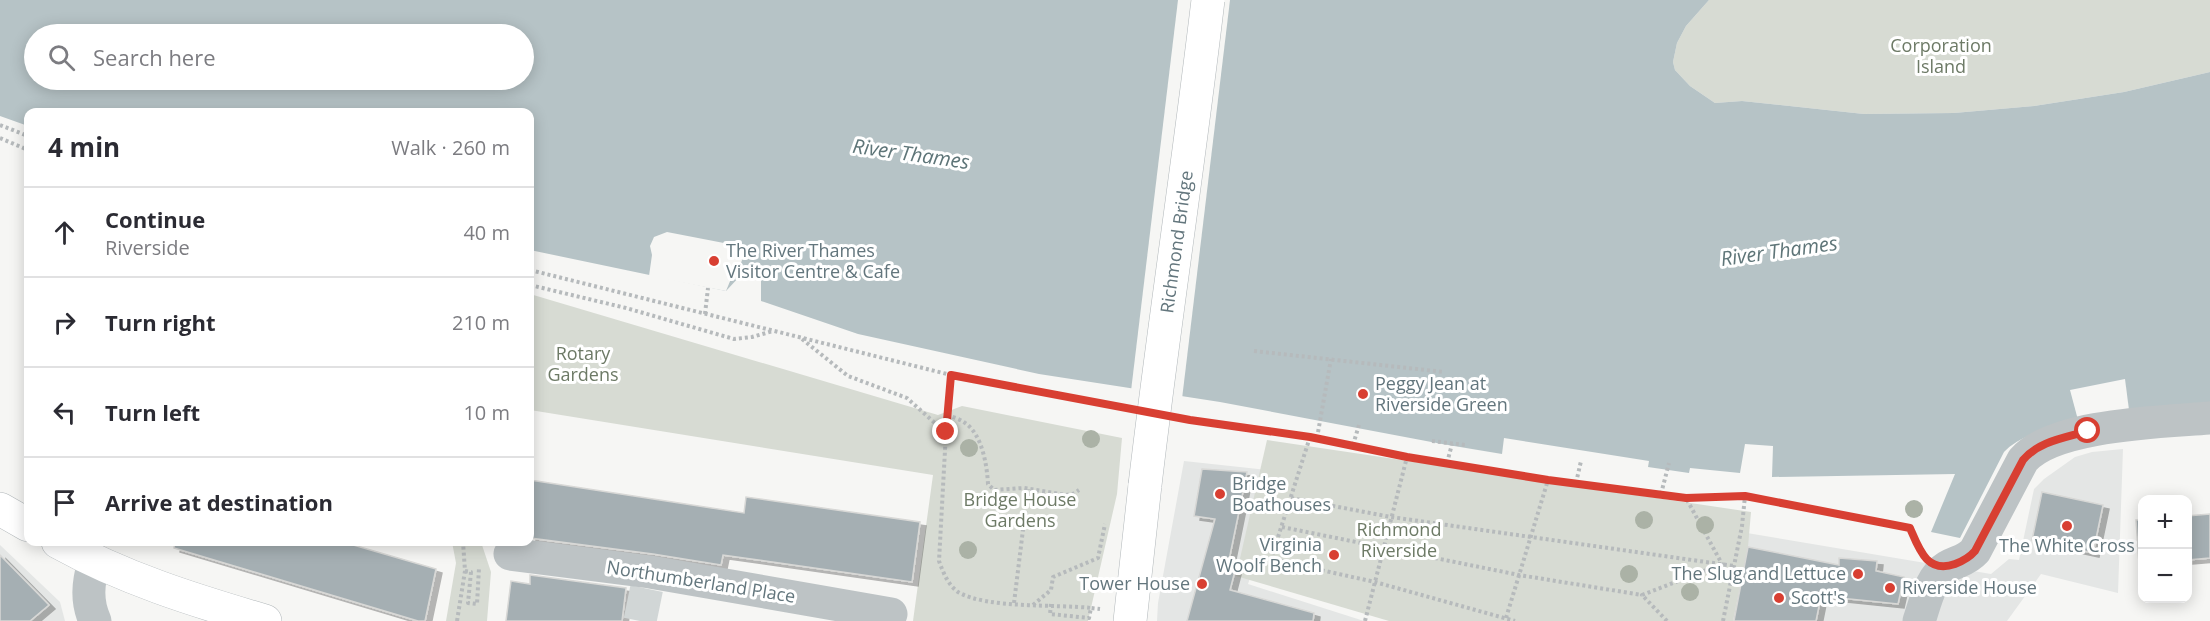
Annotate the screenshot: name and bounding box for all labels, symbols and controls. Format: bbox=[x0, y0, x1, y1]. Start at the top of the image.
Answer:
search box bbox=[24, 24, 534, 90]
park label: Corporation Island bbox=[1890, 33, 1992, 78]
icon: search bbox=[45, 41, 78, 74]
text: Search here bbox=[93, 42, 216, 72]
text: 4 min bbox=[48, 129, 120, 165]
water label: River Thames bbox=[851, 132, 972, 175]
text: Walk · 260 m bbox=[391, 134, 510, 161]
street label: Richmond Bridge bbox=[1154, 169, 1198, 315]
text: Continue bbox=[105, 204, 205, 234]
icon: ahead bbox=[48, 216, 81, 249]
text: 40 m bbox=[463, 219, 510, 246]
water label: River Thames bbox=[1719, 229, 1839, 272]
text: Riverside bbox=[105, 234, 190, 261]
place label: The River Thames Visitor Centre & Cafe bbox=[726, 238, 900, 283]
marker: The River Thames Visitor Centre & Cafe bbox=[707, 254, 721, 268]
icon: right bbox=[48, 306, 81, 339]
text: Turn right bbox=[105, 307, 216, 337]
text: 210 m bbox=[452, 309, 510, 336]
park label: Rotary Gardens bbox=[547, 341, 619, 386]
place label: Peggy Jean at Riverside Green bbox=[1375, 371, 1508, 416]
marker: Peggy Jean at Riverside Green bbox=[1356, 387, 1370, 401]
icon: left bbox=[48, 396, 81, 429]
text: Turn left bbox=[105, 397, 200, 427]
text: 10 m bbox=[463, 399, 510, 426]
route start bbox=[2074, 417, 2100, 443]
route end bbox=[932, 418, 958, 444]
place label: Bridge Boathouses bbox=[1232, 471, 1331, 516]
icon: arrive bbox=[48, 486, 81, 519]
text: Arrive at destination bbox=[105, 487, 333, 517]
park label: Bridge House Gardens bbox=[964, 487, 1076, 532]
marker: Bridge Boathouses bbox=[1213, 487, 1227, 501]
map controls bbox=[2138, 495, 2192, 603]
button: + bbox=[2138, 495, 2192, 549]
park label: Richmond Riverside bbox=[1357, 517, 1441, 562]
marker: The White Cross bbox=[2060, 519, 2074, 533]
place label: Virginia Woolf Bench bbox=[1216, 532, 1322, 577]
place label: The White Cross bbox=[1999, 533, 2135, 557]
marker: Virginia Woolf Bench bbox=[1327, 548, 1341, 562]
button: − bbox=[2138, 549, 2192, 603]
street label: Northumberland Place bbox=[605, 554, 797, 608]
place label: The Slug and Lettuce bbox=[1672, 561, 1846, 585]
marker: The Slug and Lettuce bbox=[1851, 567, 1865, 581]
place label: Tower House bbox=[1079, 571, 1190, 595]
place label: Riverside House bbox=[1902, 575, 2037, 599]
marker: Tower House bbox=[1195, 577, 1209, 591]
marker: Riverside House bbox=[1883, 581, 1897, 595]
place label: Scott's bbox=[1791, 585, 1846, 609]
marker: Scott's bbox=[1772, 591, 1786, 605]

